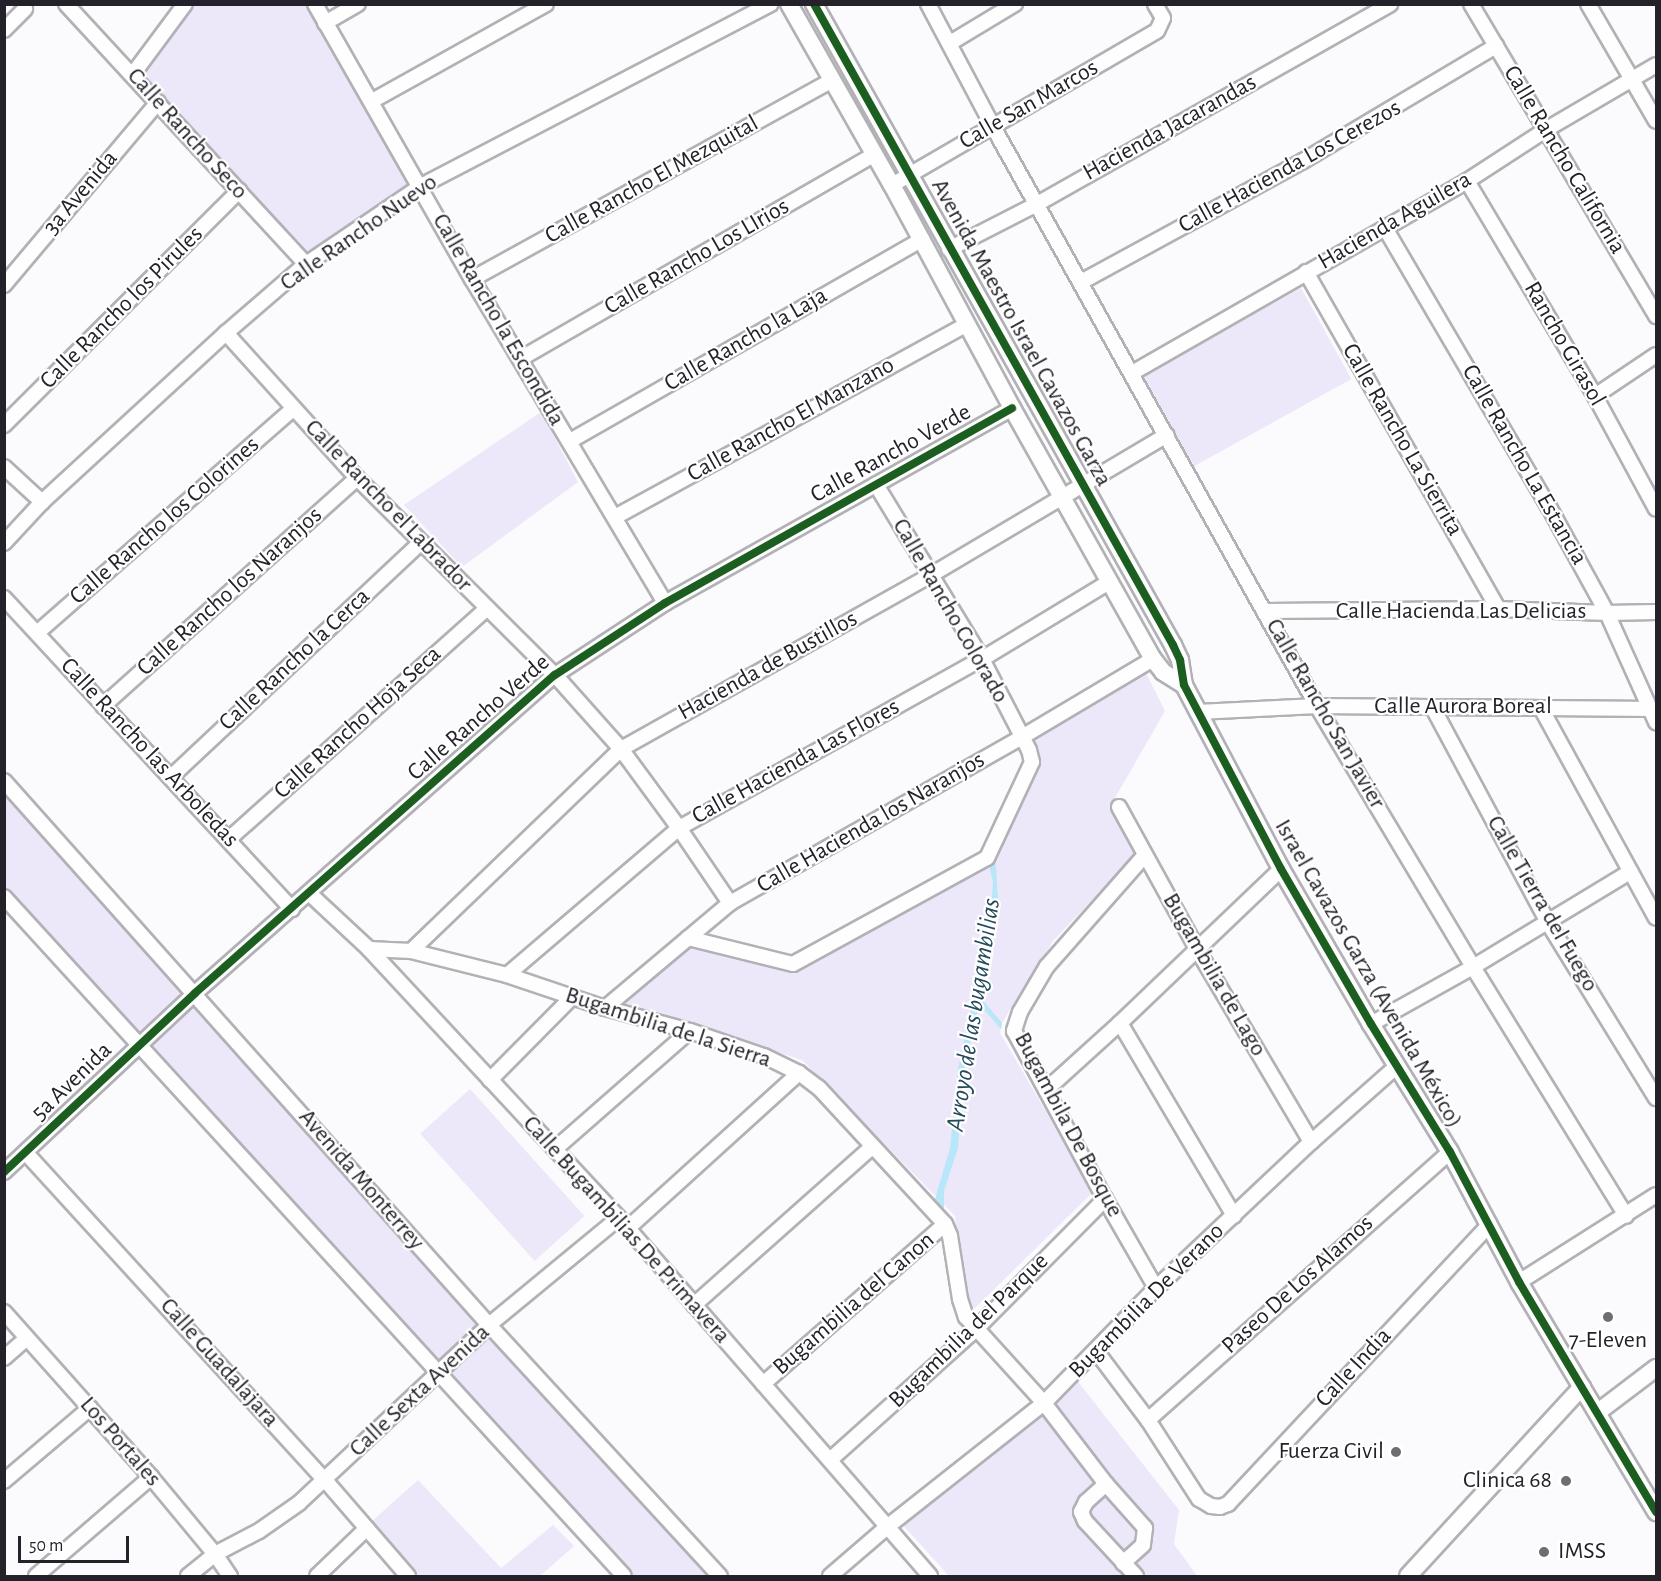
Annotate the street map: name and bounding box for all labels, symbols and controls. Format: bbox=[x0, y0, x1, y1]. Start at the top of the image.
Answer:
street label: Calle San Marcos bbox=[954, 54, 1104, 156]
street label: Calle Rancho California bbox=[1496, 61, 1632, 259]
street label: Calle Rancho Seco bbox=[120, 62, 254, 206]
street label: Hacienda Jacarandas bbox=[1078, 68, 1262, 188]
street label: Calle Hacienda Los Cerezos bbox=[1174, 94, 1406, 240]
street label: Calle Rancho El Mezquital bbox=[540, 109, 764, 251]
street label: 3a Avenida bbox=[38, 145, 124, 241]
street label: Hacienda Aguilera bbox=[1313, 165, 1477, 277]
street label: Calle Rancho Nuevo bbox=[275, 168, 443, 298]
street label: Avenida Maestro Israel Cavazos Garza bbox=[924, 174, 1118, 492]
street label: Calle Rancho Los LIrios bbox=[599, 192, 795, 322]
street label: Calle Rancho la Escondida bbox=[425, 209, 571, 431]
street label: Calle Rancho los Pirules bbox=[34, 220, 210, 396]
street label: Rancho Girasol bbox=[1517, 277, 1611, 411]
street label: Calle Rancho la Laja bbox=[659, 282, 833, 398]
street label: Calle Rancho La Sierrita bbox=[1335, 339, 1469, 541]
street label: Calle Rancho El Manzano bbox=[682, 351, 900, 489]
street label: Calle Rancho La Estancia bbox=[1455, 360, 1593, 570]
street label: Calle Rancho Verde bbox=[806, 398, 976, 510]
street label: Calle Rancho el Labrador bbox=[298, 414, 478, 598]
street label: Calle Rancho los Colorines bbox=[64, 431, 266, 611]
street label: Calle Rancho los Naranjos bbox=[132, 501, 328, 683]
street label: Calle Rancho Colorado bbox=[886, 514, 1014, 708]
street label: Calle Rancho la Cerca bbox=[214, 583, 376, 737]
street label: Calle Hacienda Las Delicias bbox=[1336, 598, 1586, 626]
street label: Hacienda de Bustillos bbox=[673, 605, 863, 727]
street label: Calle Rancho San Javier bbox=[1259, 614, 1391, 814]
street label: Calle Rancho Hoja Seca bbox=[268, 640, 448, 806]
street label: Calle Rancho Verde bbox=[402, 648, 556, 788]
street label: Calle Rancho las Arboledas bbox=[54, 652, 244, 854]
street label: Calle Hacienda Las Flores bbox=[687, 693, 905, 831]
street label: Calle Aurora Boreal bbox=[1374, 693, 1552, 721]
street label: Calle Hacienda los Naranjos bbox=[752, 746, 990, 900]
street label: Calle Tierra del Fuego bbox=[1480, 811, 1604, 997]
street label: Israel Cavazos Garza (Avenida México) bbox=[1268, 815, 1468, 1133]
street label: Bugambilia de Lago bbox=[1156, 888, 1272, 1062]
water label: Arroyo de las bugambilias bbox=[940, 896, 1008, 1134]
street label: Bugambilia de la Sierra bbox=[562, 981, 774, 1075]
street label: Bugambila De Bosque bbox=[1007, 1028, 1129, 1222]
street label: 5a Avenida bbox=[26, 1037, 118, 1127]
street label: Avenida Monterrey bbox=[292, 1104, 430, 1256]
street label: Calle Bugambilias De Primavera bbox=[516, 1110, 736, 1350]
street label: Paseo De Los Alamos bbox=[1216, 1209, 1380, 1361]
street label: Bugambilia De Verano bbox=[1063, 1217, 1231, 1385]
street label: Bugambilia del Canon bbox=[767, 1226, 941, 1382]
street label: Bugambilia del Parque bbox=[883, 1247, 1055, 1415]
street label: Calle Guadalajara bbox=[153, 1292, 285, 1434]
marker: 7-Eleven bbox=[1601, 1310, 1615, 1324]
street label: Calle Sexta Avenida bbox=[344, 1319, 496, 1463]
street label: Calle India bbox=[1310, 1322, 1398, 1414]
place label: 7-Eleven bbox=[1569, 1327, 1647, 1355]
street label: Los Portales bbox=[73, 1391, 167, 1493]
place label: Fuerza Civil bbox=[1279, 1438, 1384, 1466]
marker: Fuerza Civil bbox=[1389, 1445, 1403, 1459]
place label: Clinica 68 bbox=[1463, 1467, 1552, 1495]
marker: Clinica 68 bbox=[1557, 1472, 1575, 1490]
scale bar bbox=[21, 1524, 132, 1562]
text: 50 m bbox=[29, 1537, 63, 1555]
place label: IMSS bbox=[1558, 1538, 1606, 1566]
marker: IMSS bbox=[1535, 1543, 1553, 1561]

